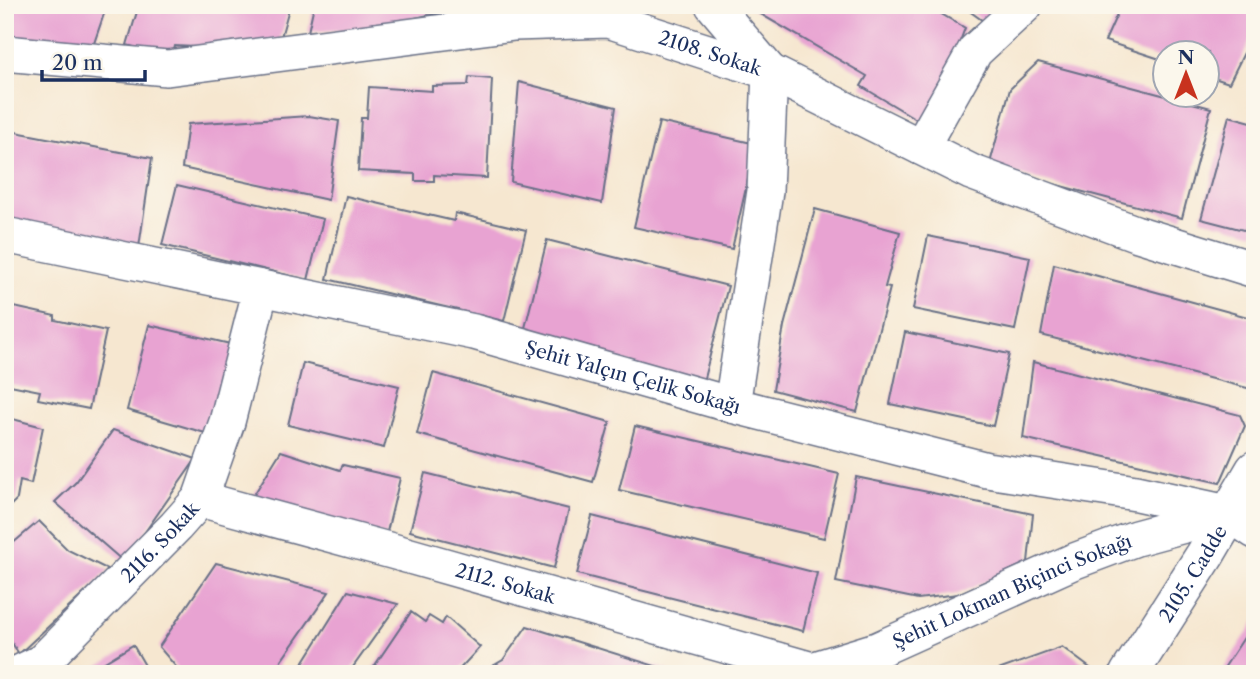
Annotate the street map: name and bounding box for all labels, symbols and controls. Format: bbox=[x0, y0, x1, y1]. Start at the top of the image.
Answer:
street label: 2108. Sokak bbox=[656, 26, 765, 81]
scale bar bbox=[42, 38, 145, 82]
north arrow bbox=[1152, 38, 1222, 108]
text: N bbox=[1178, 46, 1194, 69]
text: 20 m bbox=[52, 50, 103, 75]
street label: Şehit Yalçın Çelik Sokağı bbox=[522, 336, 743, 419]
street label: 2116. Sokak bbox=[116, 496, 205, 587]
street label: 2105. Cadde bbox=[1154, 521, 1232, 626]
street label: Şehit Lokman Biçinci Sokağı bbox=[889, 530, 1135, 653]
street label: 2112. Sokak bbox=[453, 559, 559, 609]

